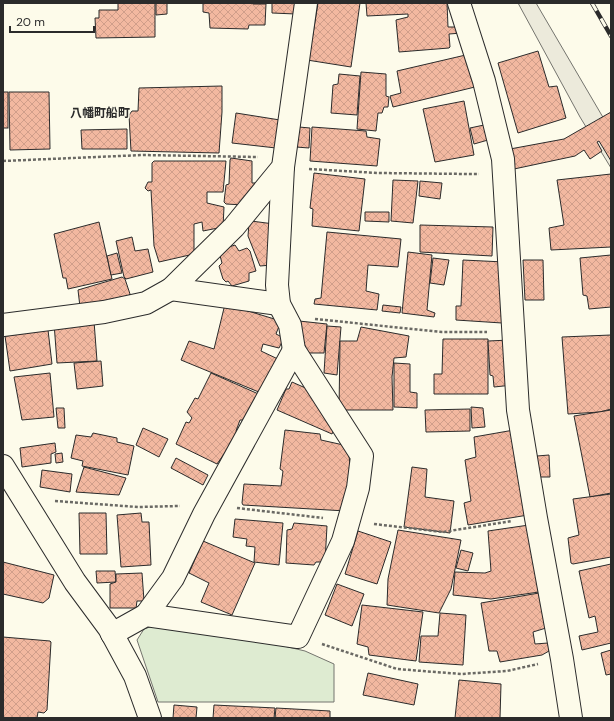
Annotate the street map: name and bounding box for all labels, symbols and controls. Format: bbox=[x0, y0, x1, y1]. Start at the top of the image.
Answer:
scale bar bbox=[10, 8, 94, 34]
text: 20 m bbox=[16, 14, 45, 30]
district label: 八幡町船町 bbox=[70, 105, 130, 121]

